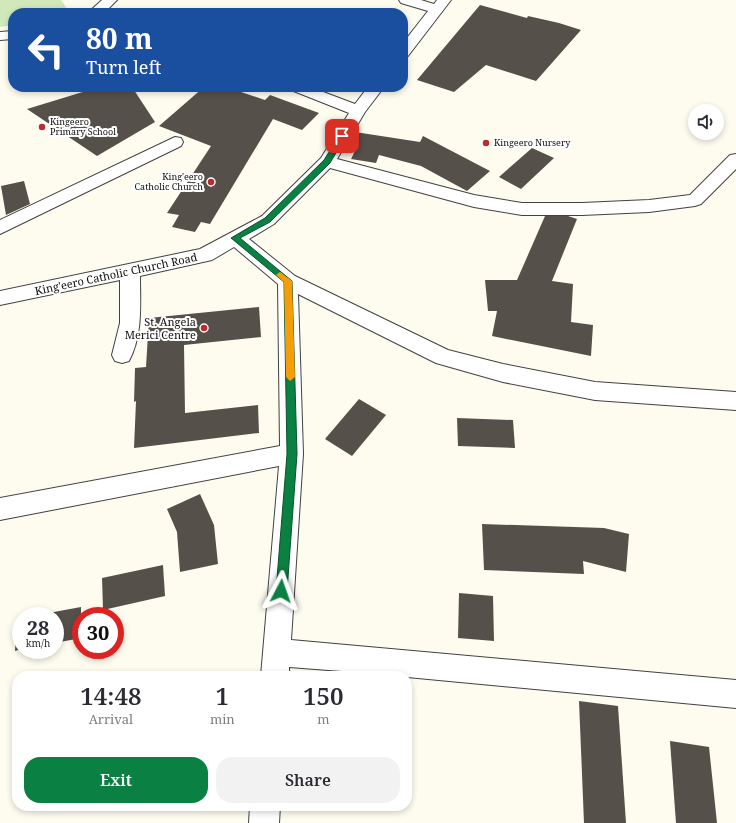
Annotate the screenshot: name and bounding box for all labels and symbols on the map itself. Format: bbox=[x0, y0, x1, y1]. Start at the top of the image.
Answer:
place label: Kingeero Primary School bbox=[50, 115, 116, 138]
pin bbox=[325, 119, 359, 153]
marker: Kingeero Primary School bbox=[37, 122, 47, 132]
place label: Kingeero Nursery bbox=[494, 136, 571, 149]
marker: Kingeero Nursery bbox=[481, 138, 491, 148]
place label: King'eero Catholic Church bbox=[135, 170, 203, 193]
marker: King'eero Catholic Church bbox=[206, 177, 216, 187]
street label: King'eero Catholic Church Road bbox=[33, 249, 199, 298]
place label: St. Angela Merici Centre bbox=[125, 314, 196, 342]
marker: St. Angela Merici Centre bbox=[199, 323, 209, 333]
position arrow bbox=[260, 570, 302, 612]
speed limit sign: 30 bbox=[72, 607, 124, 659]

